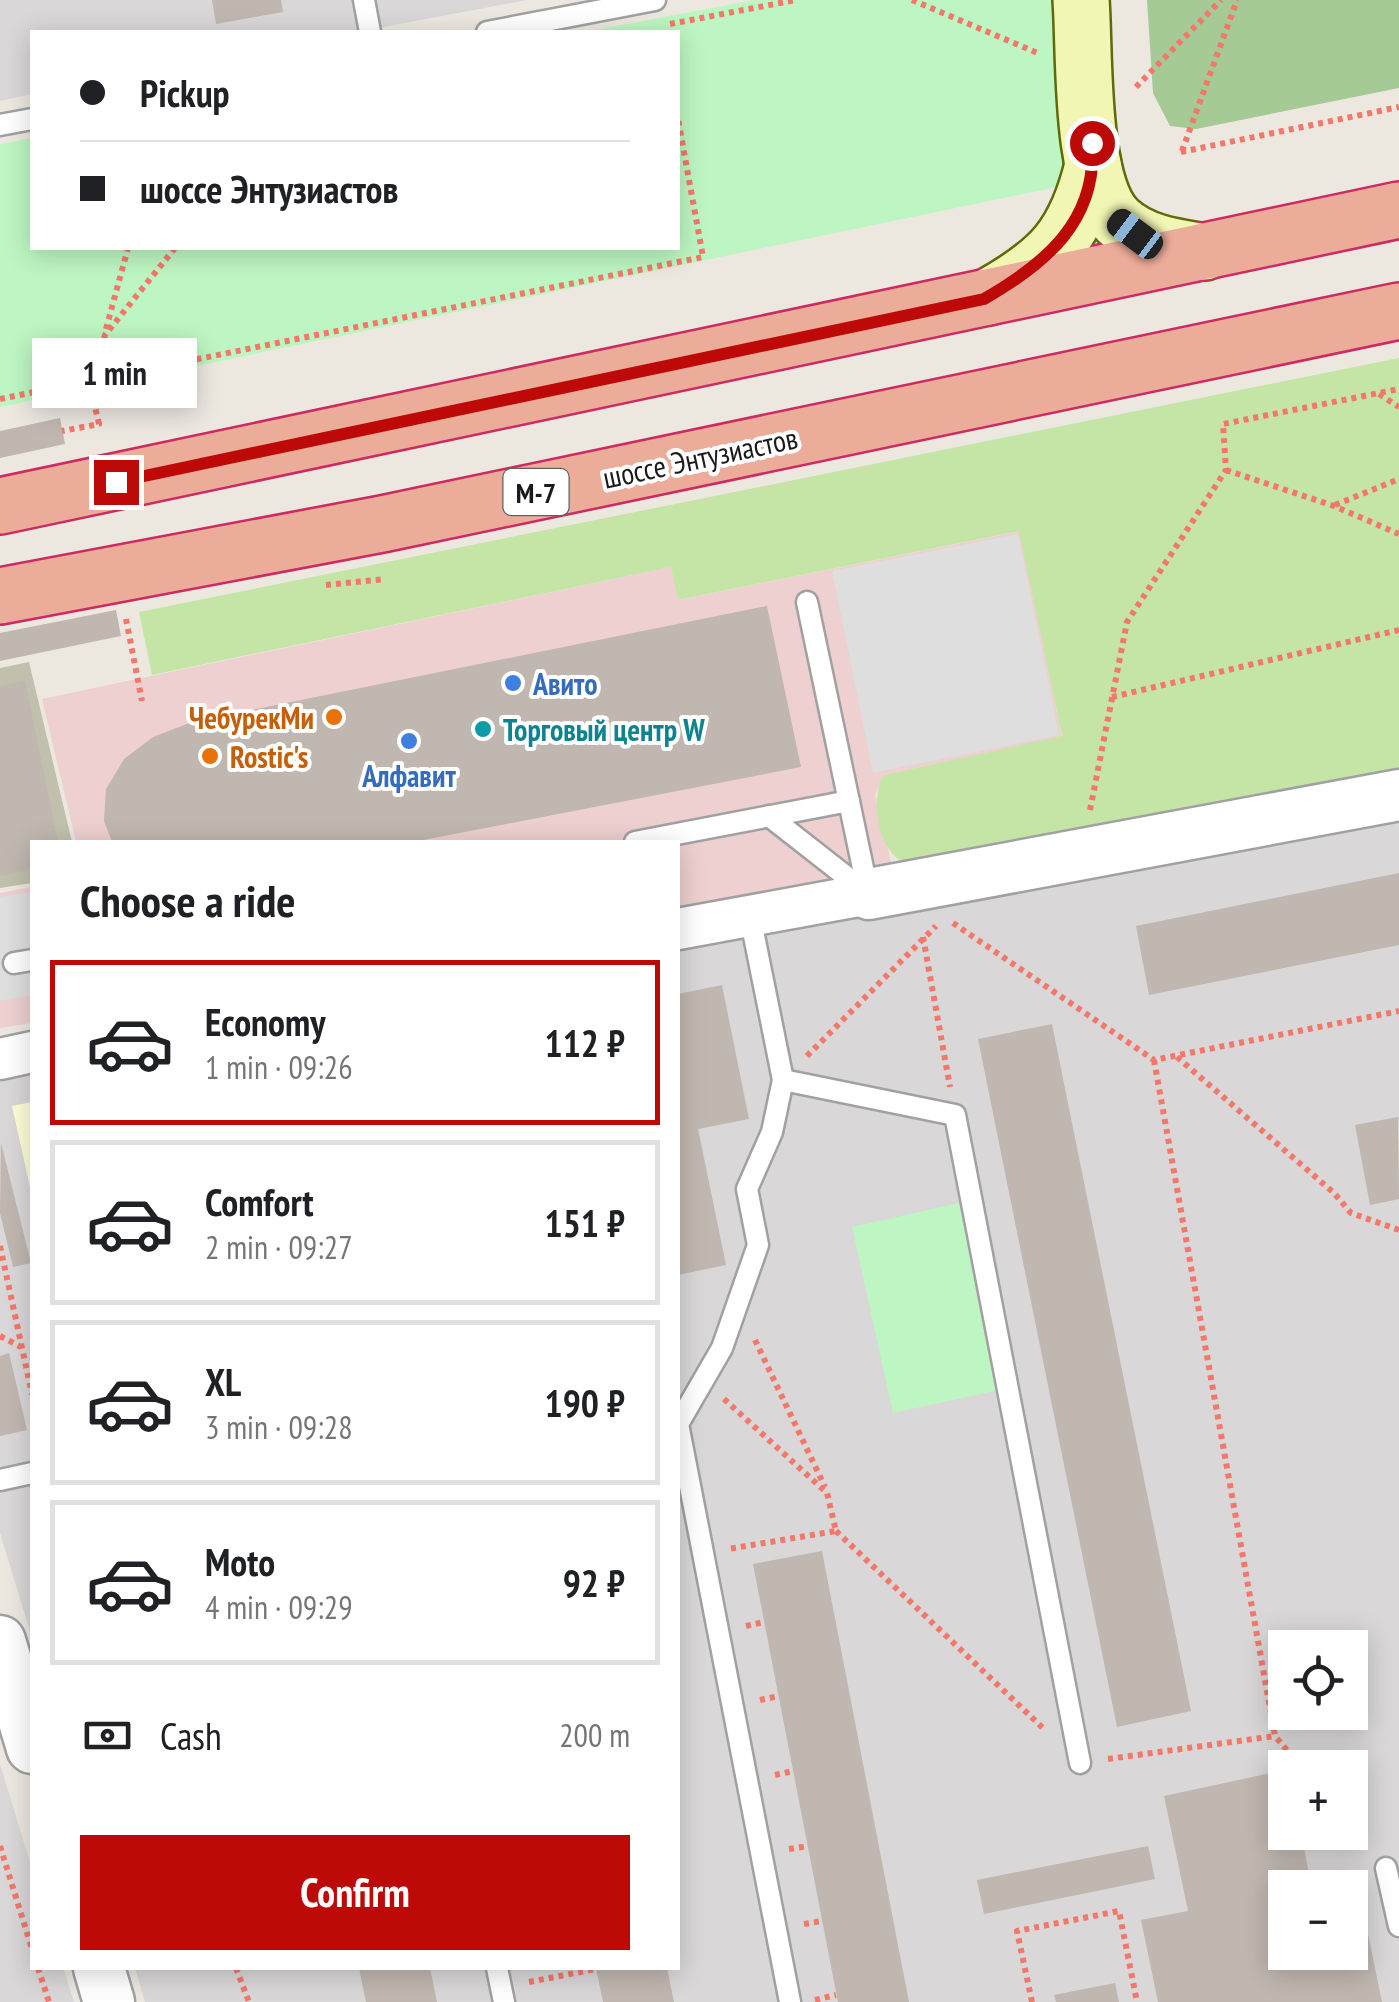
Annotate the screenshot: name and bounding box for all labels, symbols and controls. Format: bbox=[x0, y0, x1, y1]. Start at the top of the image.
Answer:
text: Pickup bbox=[140, 68, 230, 117]
route start bbox=[1070, 121, 1115, 166]
text: шоссе Энтузиастов bbox=[140, 164, 398, 213]
car bbox=[1102, 204, 1168, 264]
callout: 1 min bbox=[34, 337, 198, 407]
text: 1 min bbox=[82, 352, 147, 394]
street label: шоссе Энтузиастов bbox=[599, 417, 801, 497]
route end bbox=[94, 460, 139, 505]
road number: М-7 bbox=[504, 469, 568, 515]
place label: Авито bbox=[532, 664, 598, 703]
marker: Авито bbox=[502, 672, 524, 694]
place label: ЧебурекМи bbox=[189, 698, 314, 737]
marker: ЧебурекМи bbox=[323, 706, 345, 728]
place label: Торговый центр W bbox=[503, 710, 705, 749]
marker: Торговый центр W bbox=[472, 718, 494, 740]
marker: Алфавит bbox=[398, 730, 420, 752]
place label: Rostic's bbox=[230, 737, 308, 776]
marker: Rostic's bbox=[199, 745, 221, 767]
place label: Алфавит bbox=[361, 756, 456, 795]
text: Choose a ride bbox=[80, 871, 295, 929]
text: Economy bbox=[205, 997, 325, 1046]
icon: car bbox=[85, 998, 175, 1088]
text: 112 ₽ bbox=[545, 1018, 625, 1067]
text: 1 min · 09:26 bbox=[205, 1046, 353, 1088]
text: Comfort bbox=[205, 1177, 314, 1226]
icon: car bbox=[85, 1178, 175, 1268]
text: 151 ₽ bbox=[545, 1198, 625, 1247]
text: 2 min · 09:27 bbox=[205, 1226, 353, 1268]
text: XL bbox=[205, 1357, 241, 1406]
icon: car bbox=[85, 1358, 175, 1448]
text: 190 ₽ bbox=[545, 1378, 625, 1427]
text: 3 min · 09:28 bbox=[205, 1406, 353, 1448]
text: Moto bbox=[205, 1537, 275, 1586]
icon: car bbox=[85, 1538, 175, 1628]
text: 92 ₽ bbox=[563, 1558, 625, 1607]
text: 4 min · 09:29 bbox=[205, 1586, 353, 1628]
map controls bbox=[1268, 1630, 1368, 1970]
button: locate bbox=[1268, 1630, 1368, 1730]
icon: cash bbox=[80, 1708, 135, 1763]
text: Cash bbox=[160, 1711, 222, 1760]
text: 200 m bbox=[559, 1714, 630, 1756]
button: + bbox=[1268, 1750, 1368, 1850]
button: Confirm bbox=[80, 1835, 630, 1950]
button: − bbox=[1268, 1870, 1368, 1970]

